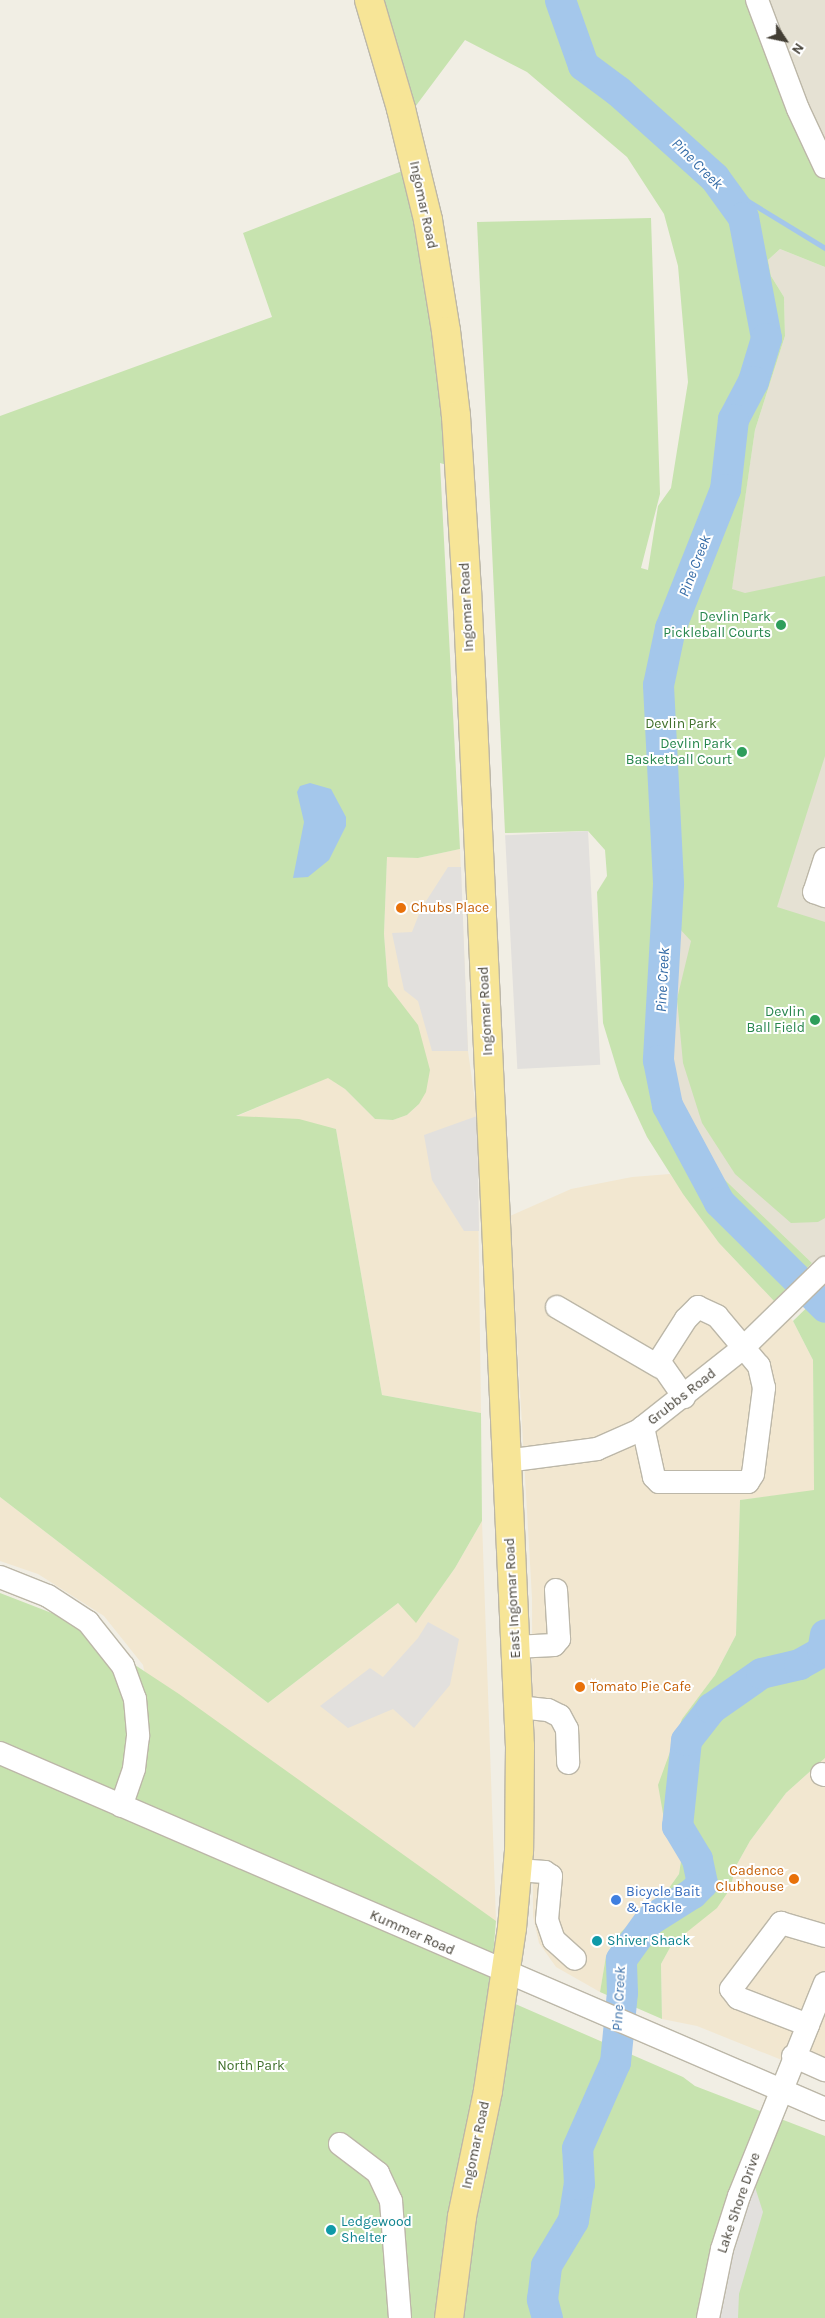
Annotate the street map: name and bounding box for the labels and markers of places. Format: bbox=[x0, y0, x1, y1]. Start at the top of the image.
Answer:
place label: Devlin Park Pickleball Courts bbox=[663, 609, 771, 642]
marker: Devlin Park Pickleball Courts bbox=[775, 619, 787, 631]
place label: Devlin Park Basketball Court bbox=[626, 736, 732, 769]
marker: Devlin Park Basketball Court bbox=[736, 746, 748, 758]
place label: Chubs Place bbox=[411, 900, 489, 916]
marker: Chubs Place bbox=[395, 902, 407, 914]
place label: Devlin Ball Field bbox=[747, 1004, 805, 1036]
marker: Devlin Ball Field bbox=[809, 1014, 821, 1026]
place label: Tomato Pie Cafe bbox=[590, 1679, 691, 1695]
marker: Tomato Pie Cafe bbox=[574, 1681, 586, 1693]
place label: Cadence Clubhouse bbox=[716, 1863, 784, 1895]
marker: Cadence Clubhouse bbox=[788, 1873, 800, 1885]
place label: Bicycle Bait & Tackle bbox=[626, 1884, 700, 1916]
marker: Bicycle Bait & Tackle bbox=[610, 1894, 622, 1906]
place label: Shiver Shack bbox=[607, 1933, 690, 1949]
marker: Shiver Shack bbox=[591, 1935, 603, 1947]
place label: Ledgewood Shelter bbox=[341, 2214, 412, 2246]
marker: Ledgewood Shelter bbox=[325, 2224, 337, 2236]

